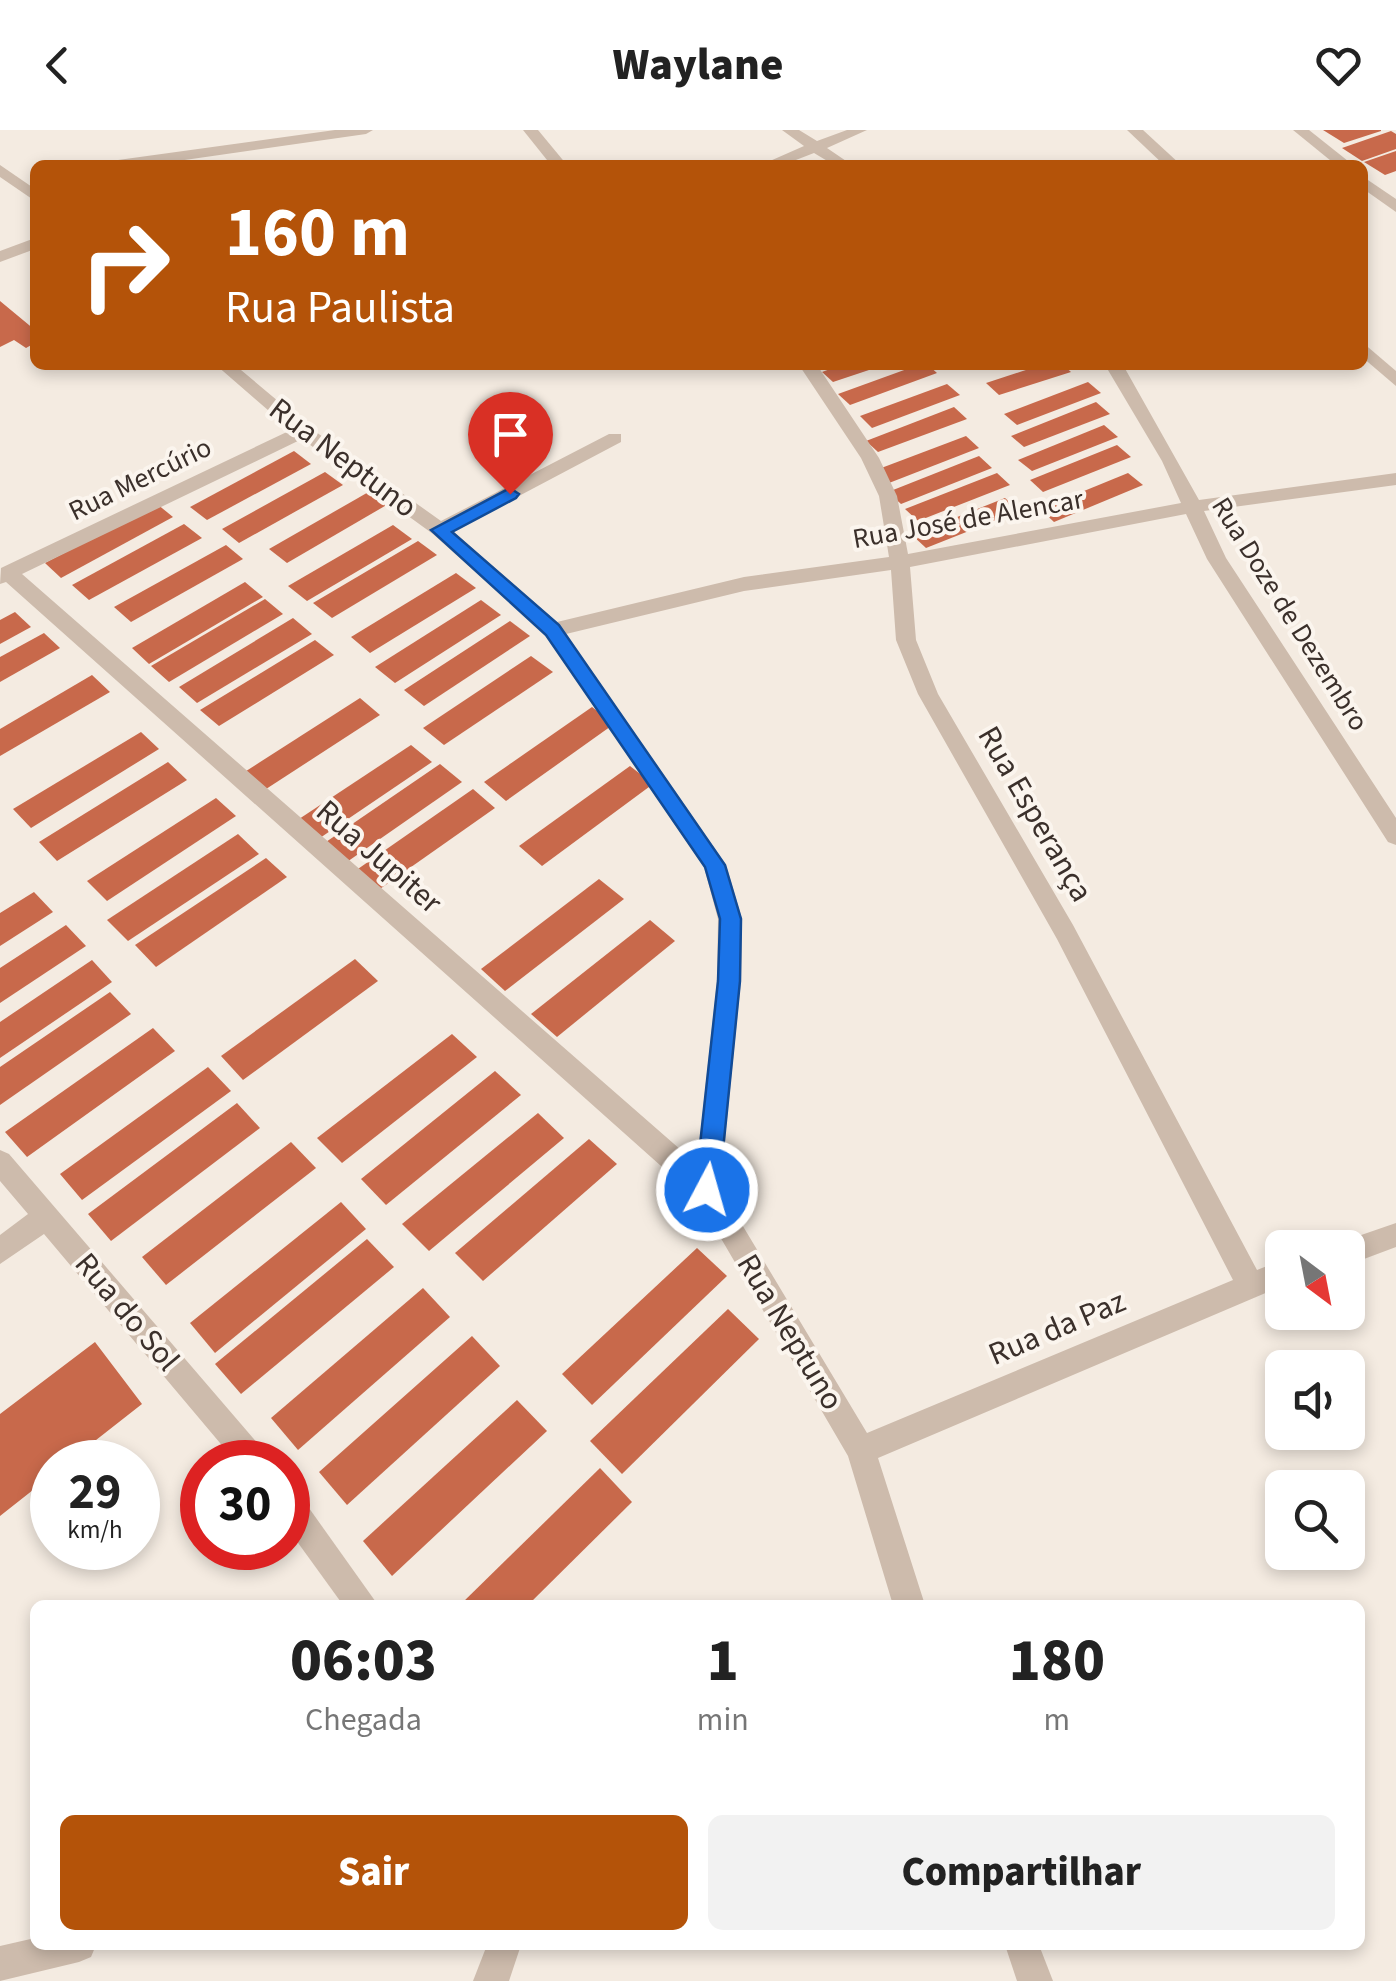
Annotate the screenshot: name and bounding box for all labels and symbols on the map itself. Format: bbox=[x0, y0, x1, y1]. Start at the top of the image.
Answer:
street label: Rua Neptuno bbox=[259, 387, 427, 529]
pin bbox=[468, 392, 553, 495]
street label: Rua Mercúrio bbox=[62, 427, 218, 531]
street label: Rua José de Alencar bbox=[850, 479, 1087, 559]
street label: Rua Doze de Dezembro bbox=[1202, 489, 1378, 739]
street label: Rua Esperança bbox=[966, 717, 1104, 911]
street label: Rua Jupiter bbox=[306, 789, 453, 925]
position arrow bbox=[655, 1138, 759, 1242]
north arrow bbox=[1265, 1230, 1365, 1330]
street label: Rua do Sol bbox=[64, 1243, 190, 1381]
street label: Rua Neptuno bbox=[725, 1245, 855, 1419]
street label: Rua da Paz bbox=[981, 1279, 1133, 1377]
speed limit sign: 30 bbox=[180, 1440, 310, 1570]

